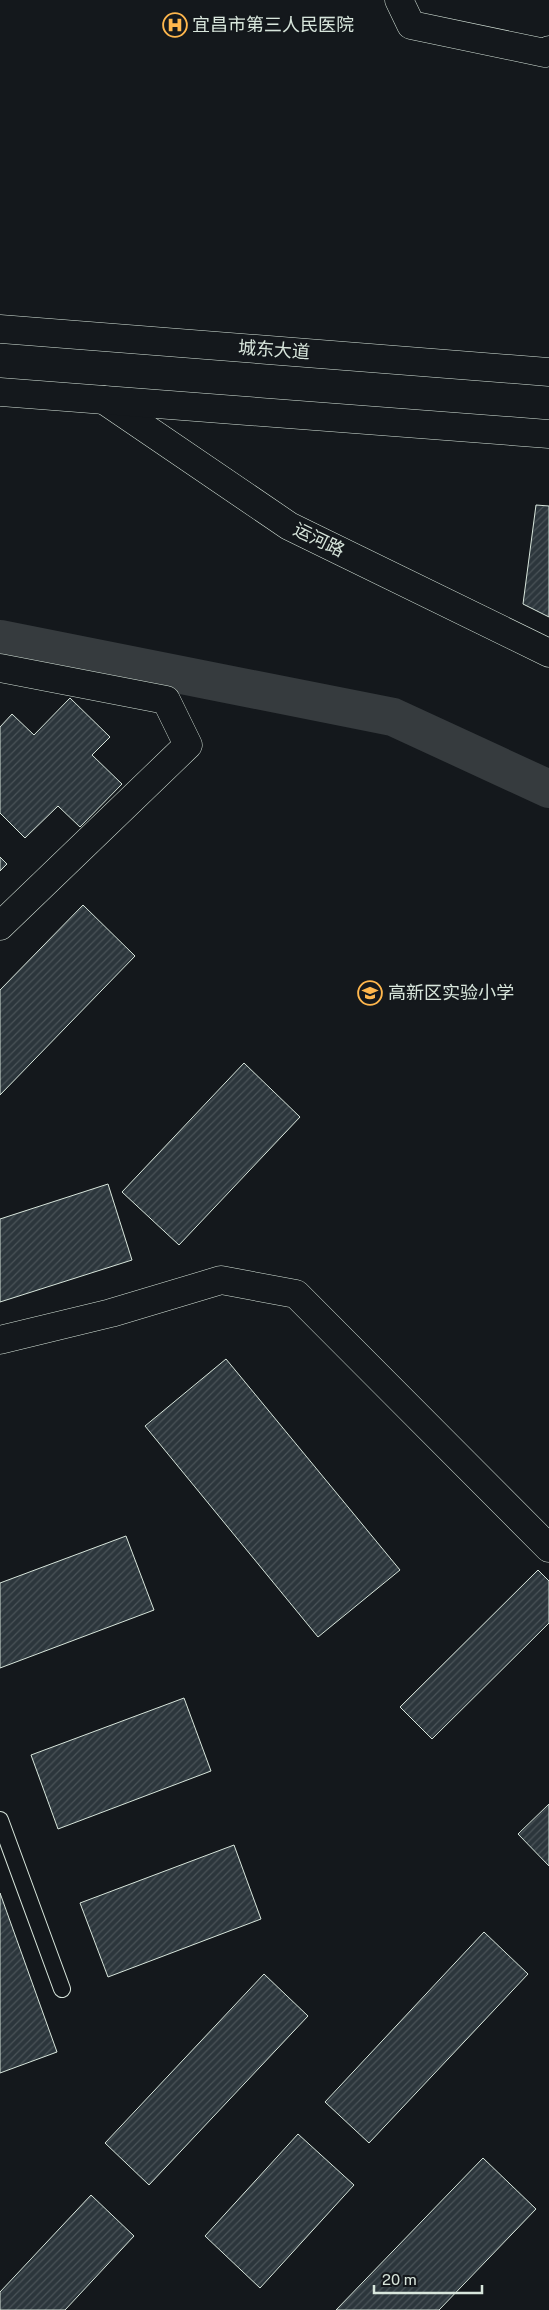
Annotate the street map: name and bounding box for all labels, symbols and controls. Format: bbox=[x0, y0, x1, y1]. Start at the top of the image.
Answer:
hospital icon: 宜昌市第三人民医院 bbox=[162, 12, 188, 38]
place label: 宜昌市第三人民医院 bbox=[192, 14, 354, 35]
street label: 城东大道 bbox=[237, 337, 311, 362]
street label: 运河路 bbox=[290, 518, 348, 561]
school or university icon: 高新区实验小学 bbox=[357, 980, 383, 1006]
place label: 高新区实验小学 bbox=[388, 982, 514, 1003]
scale bar bbox=[374, 2262, 482, 2294]
text: 20 m bbox=[382, 2271, 417, 2288]

